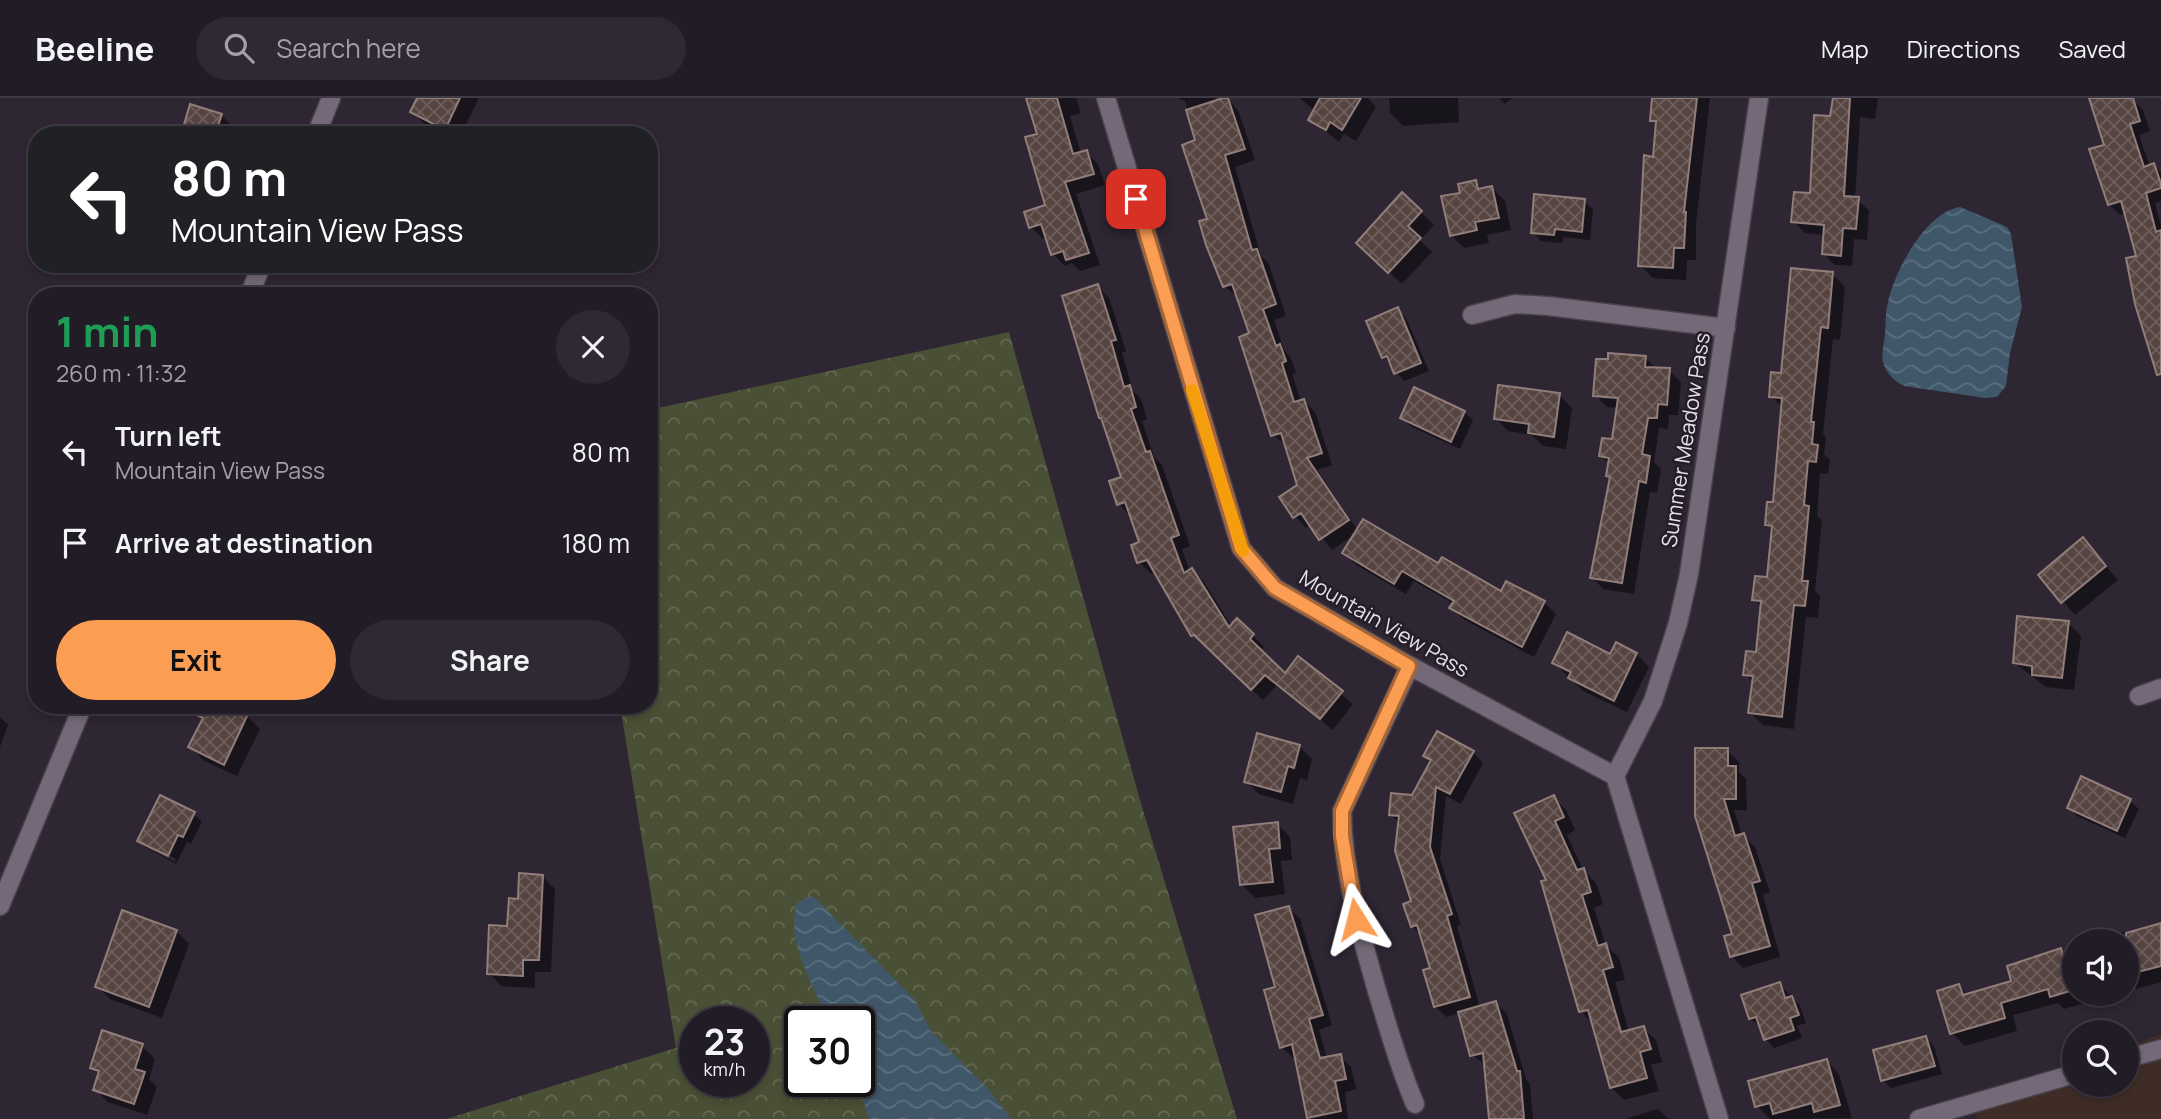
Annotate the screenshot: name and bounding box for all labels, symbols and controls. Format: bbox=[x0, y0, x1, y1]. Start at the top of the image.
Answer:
search box bbox=[196, 17, 686, 80]
text: Beeline bbox=[35, 26, 154, 71]
icon: search bbox=[220, 29, 258, 67]
text: Search here bbox=[276, 30, 421, 66]
text: Map bbox=[1821, 32, 1869, 65]
text: Directions bbox=[1907, 32, 2020, 65]
text: Saved bbox=[2058, 32, 2126, 65]
text: 80 m bbox=[171, 144, 287, 211]
icon: left bbox=[56, 154, 147, 245]
pin bbox=[1106, 169, 1166, 229]
icon: arrive bbox=[1117, 180, 1155, 218]
text: Mountain View Pass bbox=[171, 208, 463, 252]
text: 1 min bbox=[56, 302, 159, 360]
button: close bbox=[556, 310, 630, 384]
street label: Summer Meadow Pass bbox=[1654, 330, 1716, 549]
text: 260 m · 11:32 bbox=[56, 357, 187, 389]
text: Turn left bbox=[115, 418, 222, 454]
icon: left bbox=[56, 433, 94, 471]
text: 80 m bbox=[572, 434, 630, 470]
text: Mountain View Pass bbox=[115, 454, 325, 486]
icon: arrive bbox=[56, 524, 94, 562]
text: Arrive at destination bbox=[115, 525, 373, 561]
text: 180 m bbox=[562, 525, 630, 561]
street label: Mountain View Pass bbox=[1294, 563, 1475, 683]
button: Exit bbox=[56, 620, 336, 700]
button: Share bbox=[350, 620, 630, 700]
position arrow bbox=[1319, 882, 1393, 956]
map controls bbox=[2062, 929, 2139, 1097]
button: sound bbox=[2062, 929, 2139, 1006]
speed limit sign: 30 bbox=[784, 1006, 875, 1097]
text: 23 bbox=[704, 1018, 745, 1066]
button: search bbox=[2062, 1020, 2139, 1097]
text: km/h bbox=[704, 1057, 745, 1081]

